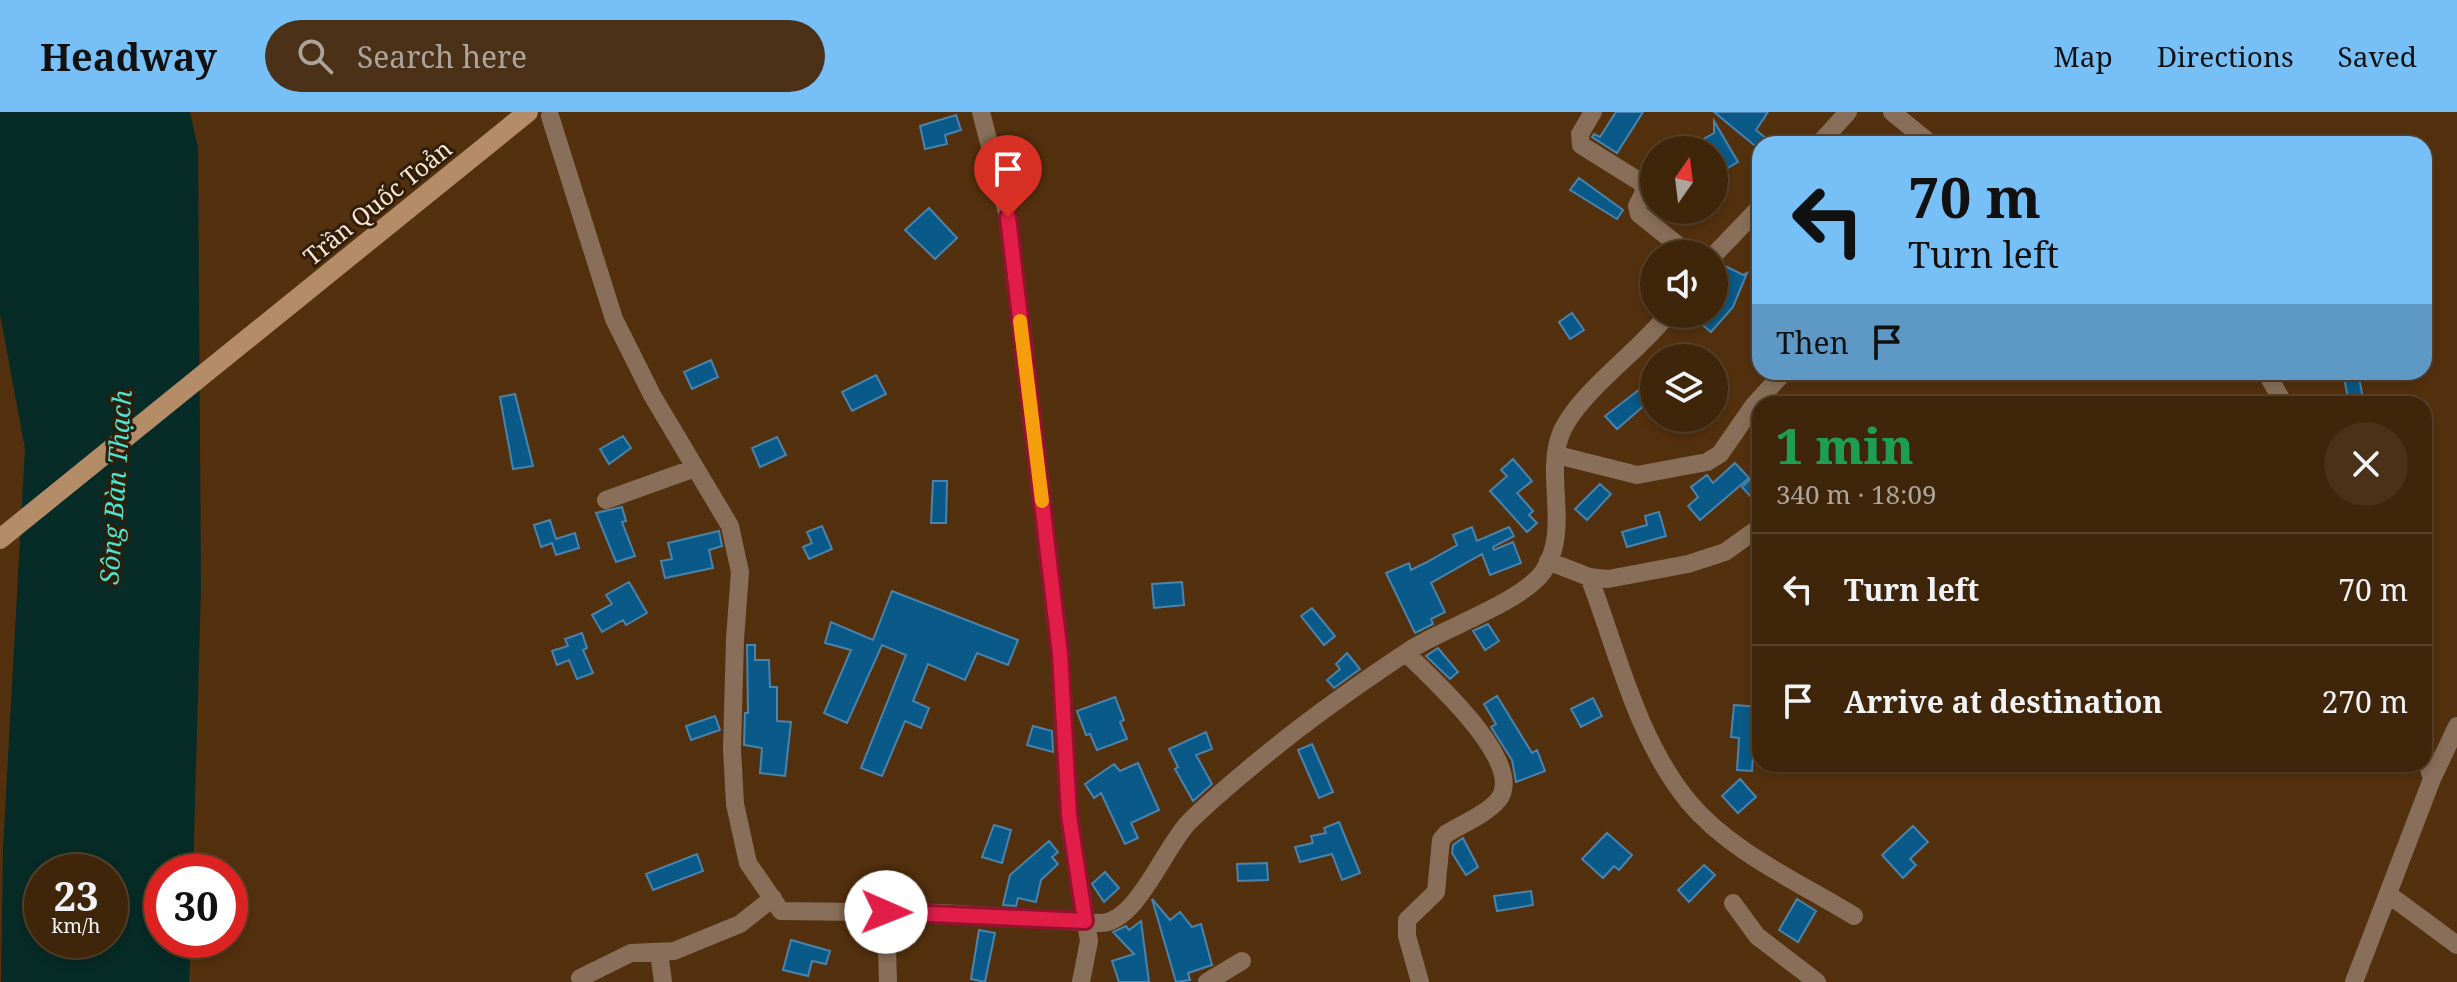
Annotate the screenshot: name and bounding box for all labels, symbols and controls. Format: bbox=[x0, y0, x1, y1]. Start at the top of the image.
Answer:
search box bbox=[265, 20, 825, 92]
text: Headway bbox=[40, 30, 217, 82]
icon: search bbox=[293, 34, 337, 78]
text: Search here bbox=[357, 36, 527, 77]
text: Map bbox=[2053, 37, 2113, 75]
text: Directions bbox=[2157, 37, 2294, 75]
text: Saved bbox=[2338, 37, 2417, 75]
street label: Trần Quốc Toản bbox=[296, 132, 458, 272]
pin bbox=[974, 135, 1042, 217]
north arrow bbox=[1640, 136, 1728, 224]
map controls bbox=[1640, 136, 1728, 432]
icon: arrive bbox=[986, 147, 1030, 191]
text: 70 m bbox=[1908, 158, 2041, 234]
icon: left bbox=[1776, 168, 1880, 272]
text: Turn left bbox=[1908, 230, 2059, 279]
button: sound bbox=[1640, 240, 1728, 328]
icon: arrive bbox=[1865, 320, 1909, 364]
text: Then bbox=[1776, 322, 1849, 363]
button: layers bbox=[1640, 344, 1728, 432]
water label: Sông Bàn Thạch bbox=[90, 388, 140, 586]
text: 1 min bbox=[1776, 413, 1914, 478]
button: close bbox=[2324, 422, 2408, 506]
text: 340 m · 18:09 bbox=[1776, 476, 1937, 512]
icon: left bbox=[1776, 567, 1820, 611]
text: Turn left bbox=[1844, 569, 1979, 610]
text: 70 m bbox=[2338, 569, 2408, 610]
icon: arrive bbox=[1776, 679, 1820, 723]
text: Arrive at destination bbox=[1844, 681, 2163, 722]
text: 270 m bbox=[2322, 681, 2408, 722]
speed limit sign: 30 bbox=[144, 854, 248, 958]
text: 23 bbox=[53, 868, 99, 923]
position arrow bbox=[844, 870, 928, 954]
text: km/h bbox=[51, 912, 101, 939]

